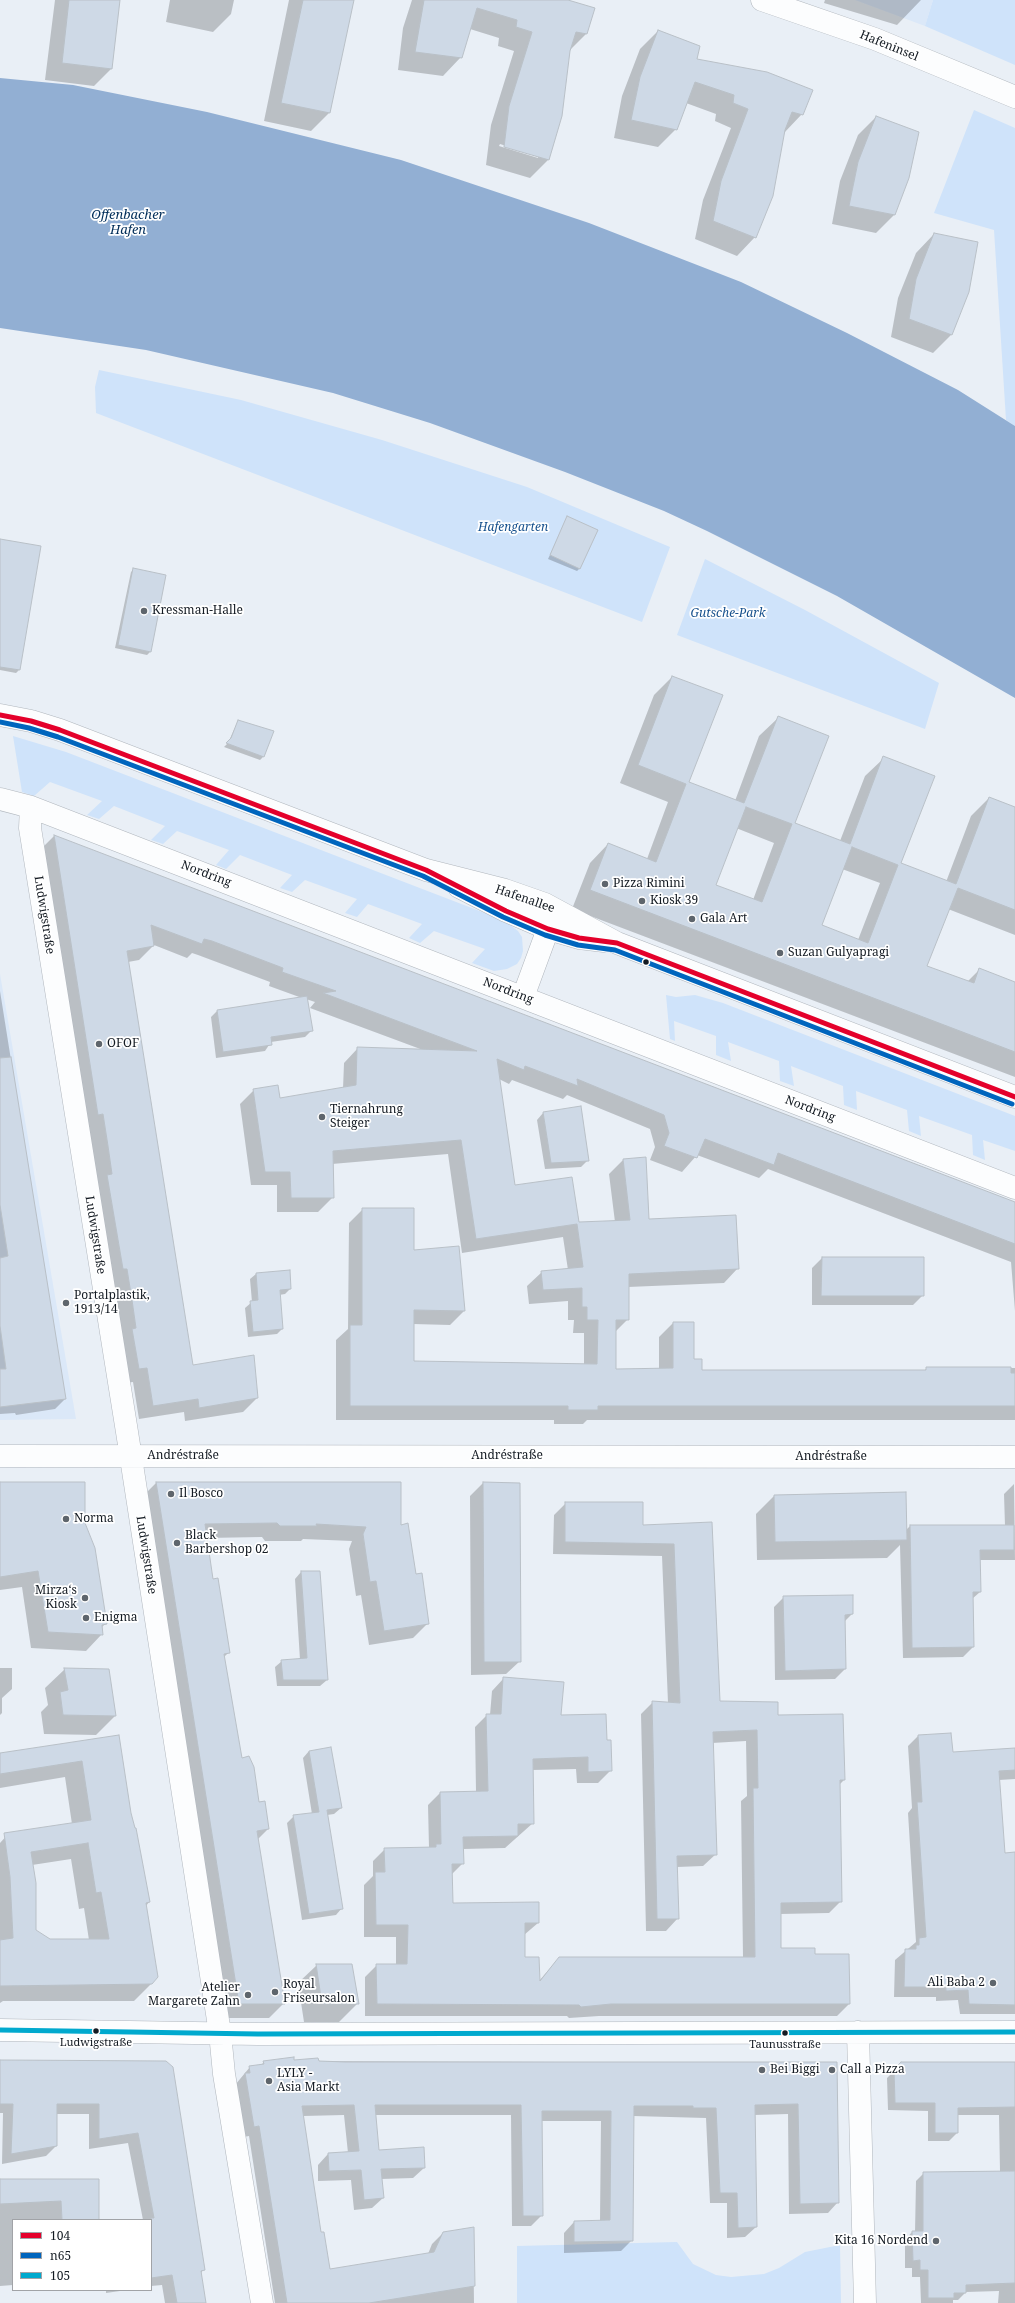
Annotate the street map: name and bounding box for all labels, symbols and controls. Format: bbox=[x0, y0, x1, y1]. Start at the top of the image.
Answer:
street label: Hafeninsel bbox=[858, 28, 920, 64]
water label: Offenbacher Hafen bbox=[91, 207, 165, 238]
park label: Hafengarten bbox=[478, 521, 548, 535]
place label: Kressman-Halle bbox=[152, 604, 243, 618]
marker: Kressman-Halle bbox=[139, 606, 149, 616]
park label: Gutsche-Park bbox=[690, 607, 766, 621]
street label: Nordring bbox=[179, 858, 233, 890]
street label: Ludwigstraße bbox=[31, 875, 57, 955]
place label: Pizza Rimini bbox=[613, 877, 685, 891]
marker: Pizza Rimini bbox=[600, 879, 610, 889]
street label: Hafenallee bbox=[493, 882, 557, 916]
place label: Kiosk 39 bbox=[650, 894, 698, 908]
marker: Kiosk 39 bbox=[637, 896, 647, 906]
place label: Gala Art bbox=[700, 912, 747, 926]
marker: Gala Art bbox=[687, 914, 697, 924]
place label: Suzan Gulyapragi bbox=[788, 946, 889, 960]
marker: Suzan Gulyapragi bbox=[775, 948, 785, 958]
unlabelled marker bbox=[641, 957, 651, 967]
street label: Nordring bbox=[481, 975, 535, 1007]
place label: OFOF bbox=[107, 1037, 139, 1051]
marker: OFOF bbox=[94, 1039, 104, 1049]
street label: Nordring bbox=[783, 1093, 837, 1125]
place label: Tiernahrung Steiger bbox=[330, 1103, 403, 1131]
marker: Tiernahrung Steiger bbox=[317, 1112, 327, 1122]
street label: Ludwigstraße bbox=[82, 1195, 108, 1275]
place label: Portalplastik, 1913/14 bbox=[74, 1289, 150, 1317]
marker: Portalplastik, 1913/14 bbox=[61, 1298, 71, 1308]
street label: Andréstraße bbox=[147, 1449, 219, 1463]
street label: Andréstraße bbox=[471, 1449, 543, 1463]
street label: Andréstraße bbox=[795, 1450, 867, 1464]
place label: Il Bosco bbox=[179, 1487, 223, 1501]
marker: Il Bosco bbox=[166, 1489, 176, 1499]
place label: Norma bbox=[74, 1512, 114, 1526]
marker: Norma bbox=[61, 1514, 71, 1524]
street label: Ludwigstraße bbox=[133, 1515, 159, 1595]
place label: Black Barbershop 02 bbox=[185, 1529, 269, 1557]
marker: Black Barbershop 02 bbox=[172, 1538, 182, 1548]
place label: Mirza‘s Kiosk bbox=[35, 1584, 77, 1612]
marker: Mirza‘s Kiosk bbox=[80, 1593, 90, 1603]
place label: Enigma bbox=[94, 1611, 138, 1625]
marker: Enigma bbox=[81, 1613, 91, 1623]
place label: Ali Baba 2 bbox=[927, 1976, 985, 1990]
place label: Royal Friseursalon bbox=[283, 1978, 355, 2006]
marker: Ali Baba 2 bbox=[988, 1978, 998, 1988]
place label: Atelier Margarete Zahn bbox=[148, 1981, 240, 2009]
marker: Royal Friseursalon bbox=[270, 1987, 280, 1997]
marker: Atelier Margarete Zahn bbox=[243, 1990, 253, 2000]
marker: Ludwigstraße bbox=[91, 2026, 101, 2036]
marker: Taunusstraße bbox=[780, 2028, 790, 2038]
place label: Ludwigstraße bbox=[60, 2036, 132, 2050]
place label: Taunusstraße bbox=[749, 2038, 821, 2052]
place label: Bei Biggi bbox=[770, 2063, 820, 2077]
place label: Call a Pizza bbox=[840, 2063, 905, 2077]
marker: Bei Biggi bbox=[757, 2065, 767, 2075]
marker: Call a Pizza bbox=[827, 2065, 837, 2075]
place label: LYLY - Asia Markt bbox=[277, 2067, 339, 2095]
marker: LYLY - Asia Markt bbox=[264, 2076, 274, 2086]
legend bbox=[12, 2219, 152, 2291]
text: 104 bbox=[50, 2227, 70, 2244]
place label: Kita 16 Nordend bbox=[834, 2234, 928, 2248]
marker: Kita 16 Nordend bbox=[931, 2236, 941, 2246]
text: n65 bbox=[50, 2247, 71, 2264]
text: 105 bbox=[50, 2267, 70, 2284]

